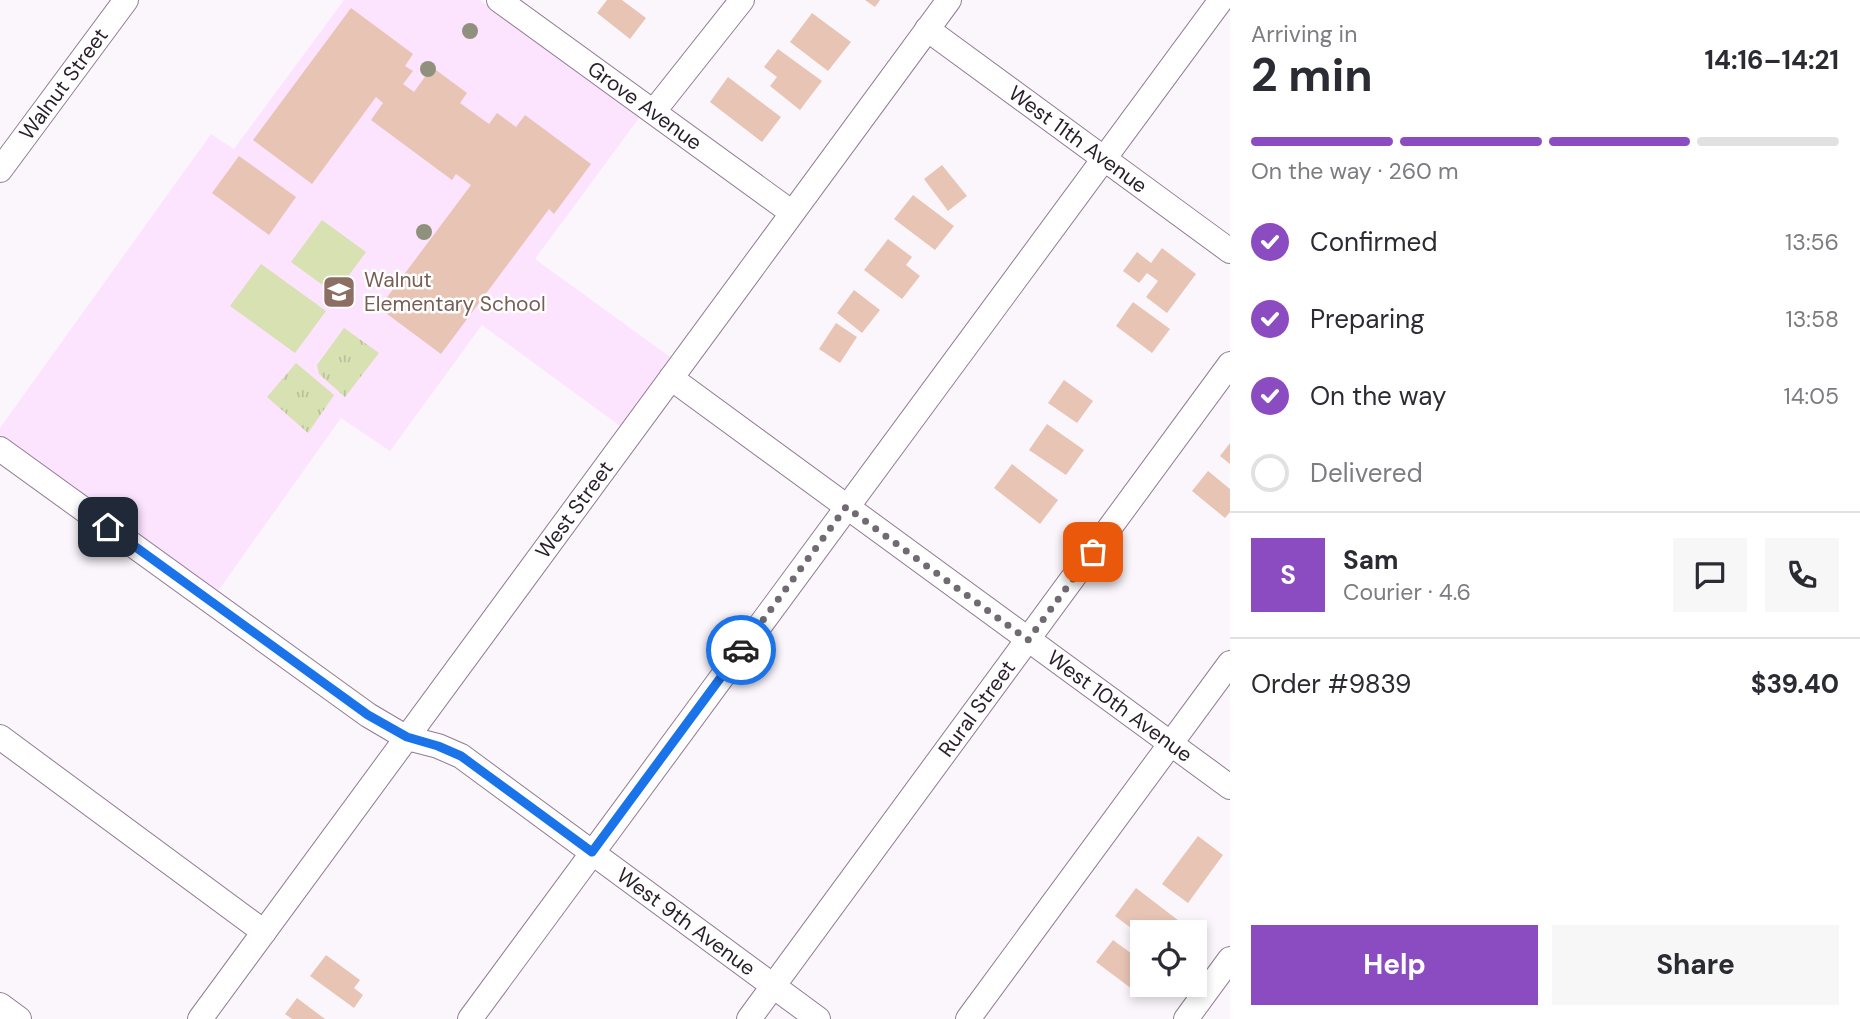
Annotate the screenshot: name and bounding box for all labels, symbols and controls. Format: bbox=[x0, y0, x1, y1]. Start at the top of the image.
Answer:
text: Arriving in bbox=[1251, 19, 1357, 49]
street label: Walnut Street bbox=[13, 22, 115, 146]
text: 14:16–14:21 bbox=[1705, 43, 1839, 77]
text: 2 min bbox=[1251, 45, 1373, 105]
street label: Grove Avenue bbox=[582, 55, 707, 157]
street label: West 11th Avenue bbox=[1003, 79, 1153, 200]
text: On the way · 260 m bbox=[1251, 156, 1458, 186]
icon: check bbox=[1251, 223, 1289, 261]
text: Confirmed bbox=[1310, 225, 1437, 259]
text: 13:56 bbox=[1785, 227, 1839, 257]
place label: Walnut Elementary School bbox=[364, 266, 546, 318]
school or university icon: Walnut Elementary School bbox=[320, 273, 358, 311]
icon: check bbox=[1251, 300, 1289, 338]
text: Preparing bbox=[1310, 302, 1425, 336]
text: 13:58 bbox=[1786, 304, 1839, 334]
icon: check bbox=[1251, 377, 1289, 415]
text: On the way bbox=[1310, 379, 1446, 413]
text: 14:05 bbox=[1783, 381, 1839, 411]
street label: West Street bbox=[529, 455, 620, 564]
text: Delivered bbox=[1310, 456, 1423, 490]
pin bbox=[78, 497, 138, 557]
icon: home bbox=[89, 508, 127, 546]
pin bbox=[1063, 522, 1123, 582]
icon: bag bbox=[1074, 533, 1112, 571]
button: chat bbox=[1673, 538, 1747, 612]
button: phone bbox=[1765, 538, 1839, 612]
text: Sam bbox=[1343, 543, 1398, 577]
text: S bbox=[1280, 558, 1296, 592]
text: Courier · 4.6 bbox=[1343, 577, 1471, 607]
courier bbox=[706, 615, 776, 685]
icon: car bbox=[722, 631, 760, 669]
street label: West 10th Avenue bbox=[1041, 644, 1198, 769]
street label: Rural Street bbox=[932, 655, 1022, 763]
text: Order #9839 bbox=[1251, 667, 1411, 701]
text: $39.40 bbox=[1751, 667, 1839, 701]
street label: West 9th Avenue bbox=[611, 861, 761, 982]
map controls bbox=[1130, 920, 1207, 997]
button: locate bbox=[1130, 920, 1207, 997]
button: Help bbox=[1251, 925, 1538, 1005]
button: Share bbox=[1552, 925, 1839, 1005]

